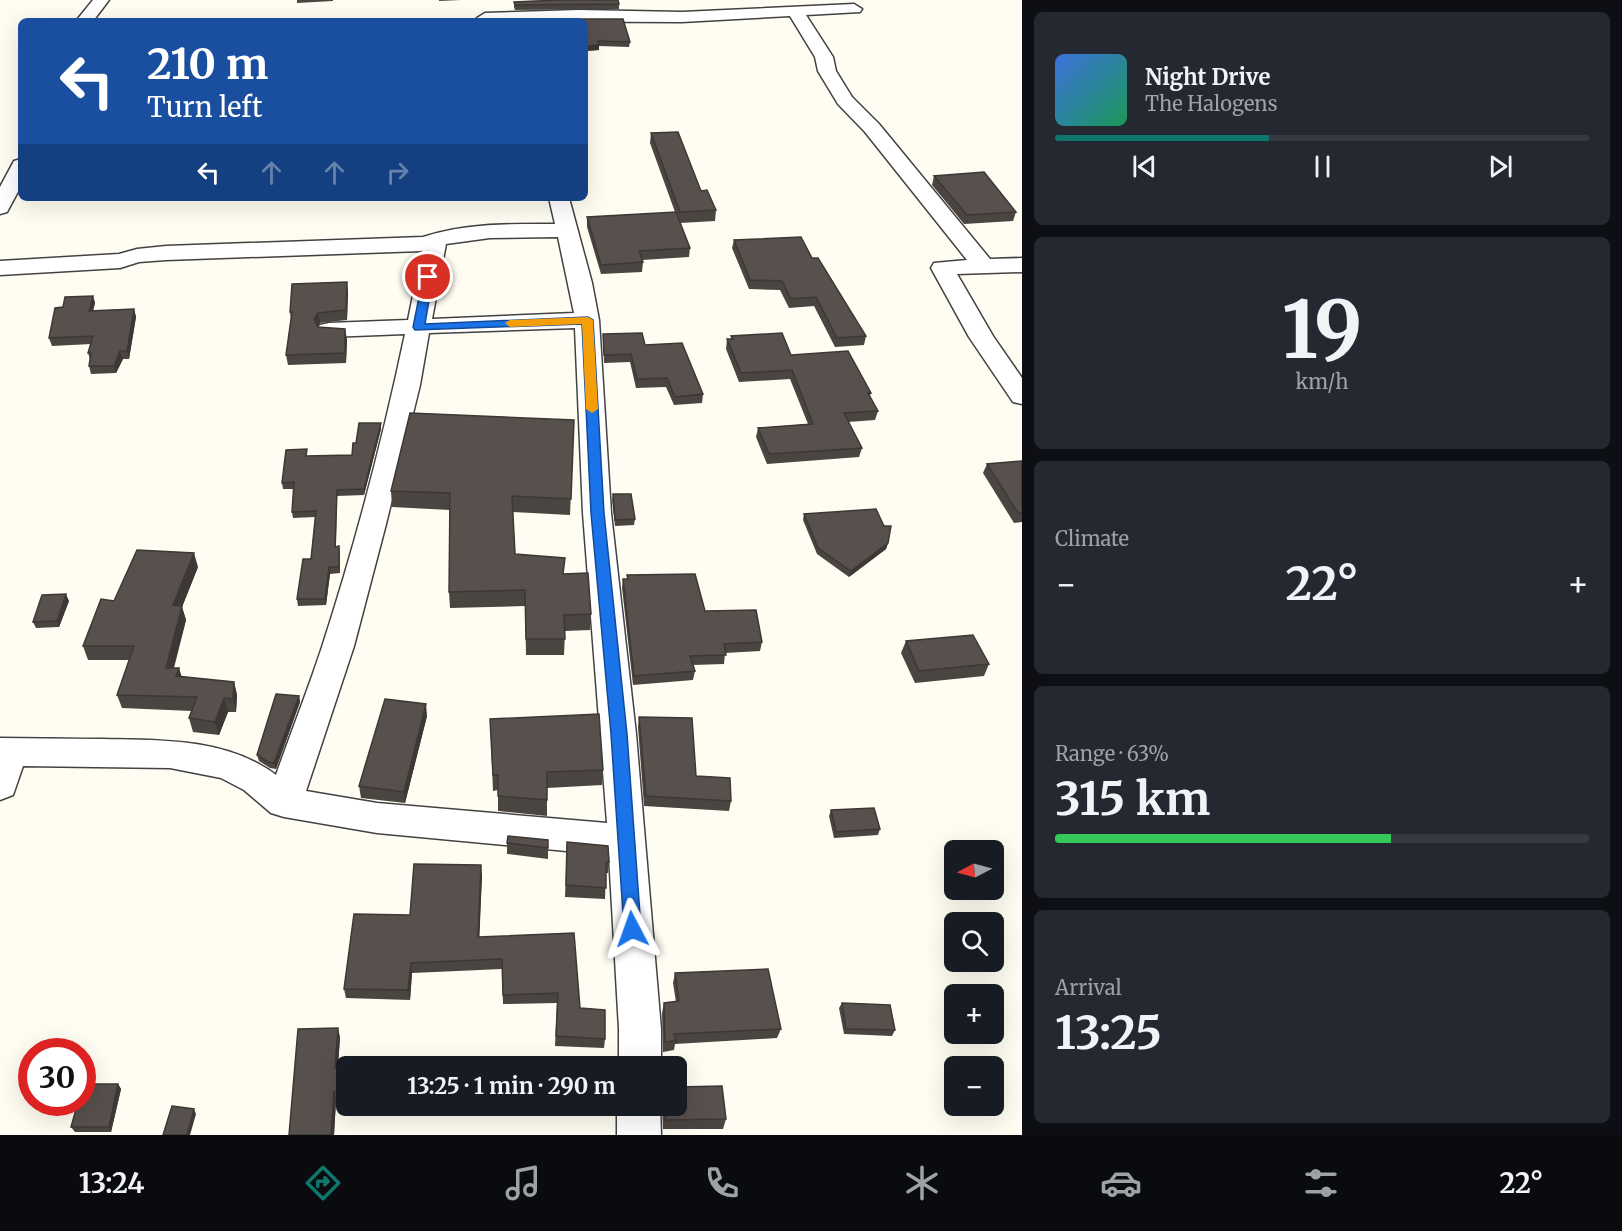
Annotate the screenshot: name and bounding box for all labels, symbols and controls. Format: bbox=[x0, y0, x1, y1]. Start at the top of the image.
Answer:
text: 210 m bbox=[147, 38, 268, 90]
icon: left bbox=[48, 42, 126, 120]
text: Night Drive bbox=[1145, 63, 1270, 91]
text: Turn left bbox=[147, 90, 262, 124]
text: The Halogens bbox=[1145, 91, 1277, 116]
icon: previous bbox=[1128, 150, 1161, 183]
icon: pause bbox=[1306, 150, 1339, 183]
icon: next bbox=[1484, 150, 1517, 183]
icon: left bbox=[192, 156, 225, 189]
icon: ahead bbox=[255, 156, 288, 189]
icon: ahead bbox=[318, 156, 351, 189]
icon: right bbox=[381, 156, 414, 189]
pin bbox=[402, 251, 453, 302]
icon: arrive bbox=[411, 260, 444, 293]
text: 19 bbox=[1282, 281, 1362, 379]
text: km/h bbox=[1296, 369, 1348, 394]
text: Climate bbox=[1055, 526, 1129, 551]
text: 22° bbox=[1286, 556, 1358, 612]
text: − bbox=[1055, 564, 1077, 605]
text: + bbox=[1567, 564, 1589, 605]
text: Range · 63% bbox=[1055, 741, 1169, 766]
text: 315 km bbox=[1055, 771, 1210, 827]
north arrow bbox=[944, 840, 1004, 900]
map controls bbox=[944, 840, 1004, 1116]
position arrow bbox=[600, 897, 664, 961]
button: search bbox=[944, 912, 1004, 972]
text: Arrival bbox=[1055, 975, 1122, 1000]
button: + bbox=[944, 984, 1004, 1044]
text: 13:25 bbox=[1055, 1005, 1162, 1061]
speed limit sign: 30 bbox=[18, 1038, 96, 1116]
button: − bbox=[944, 1056, 1004, 1116]
text: 13:25 · 1 min · 290 m bbox=[407, 1072, 616, 1100]
icon: directions bbox=[302, 1162, 344, 1204]
icon: music bbox=[502, 1162, 544, 1204]
icon: phone bbox=[701, 1162, 743, 1204]
icon: climate bbox=[901, 1162, 943, 1204]
icon: car bbox=[1100, 1162, 1142, 1204]
icon: filters bbox=[1300, 1162, 1342, 1204]
text: 13:24 bbox=[79, 1166, 144, 1200]
text: 22° bbox=[1499, 1166, 1543, 1200]

